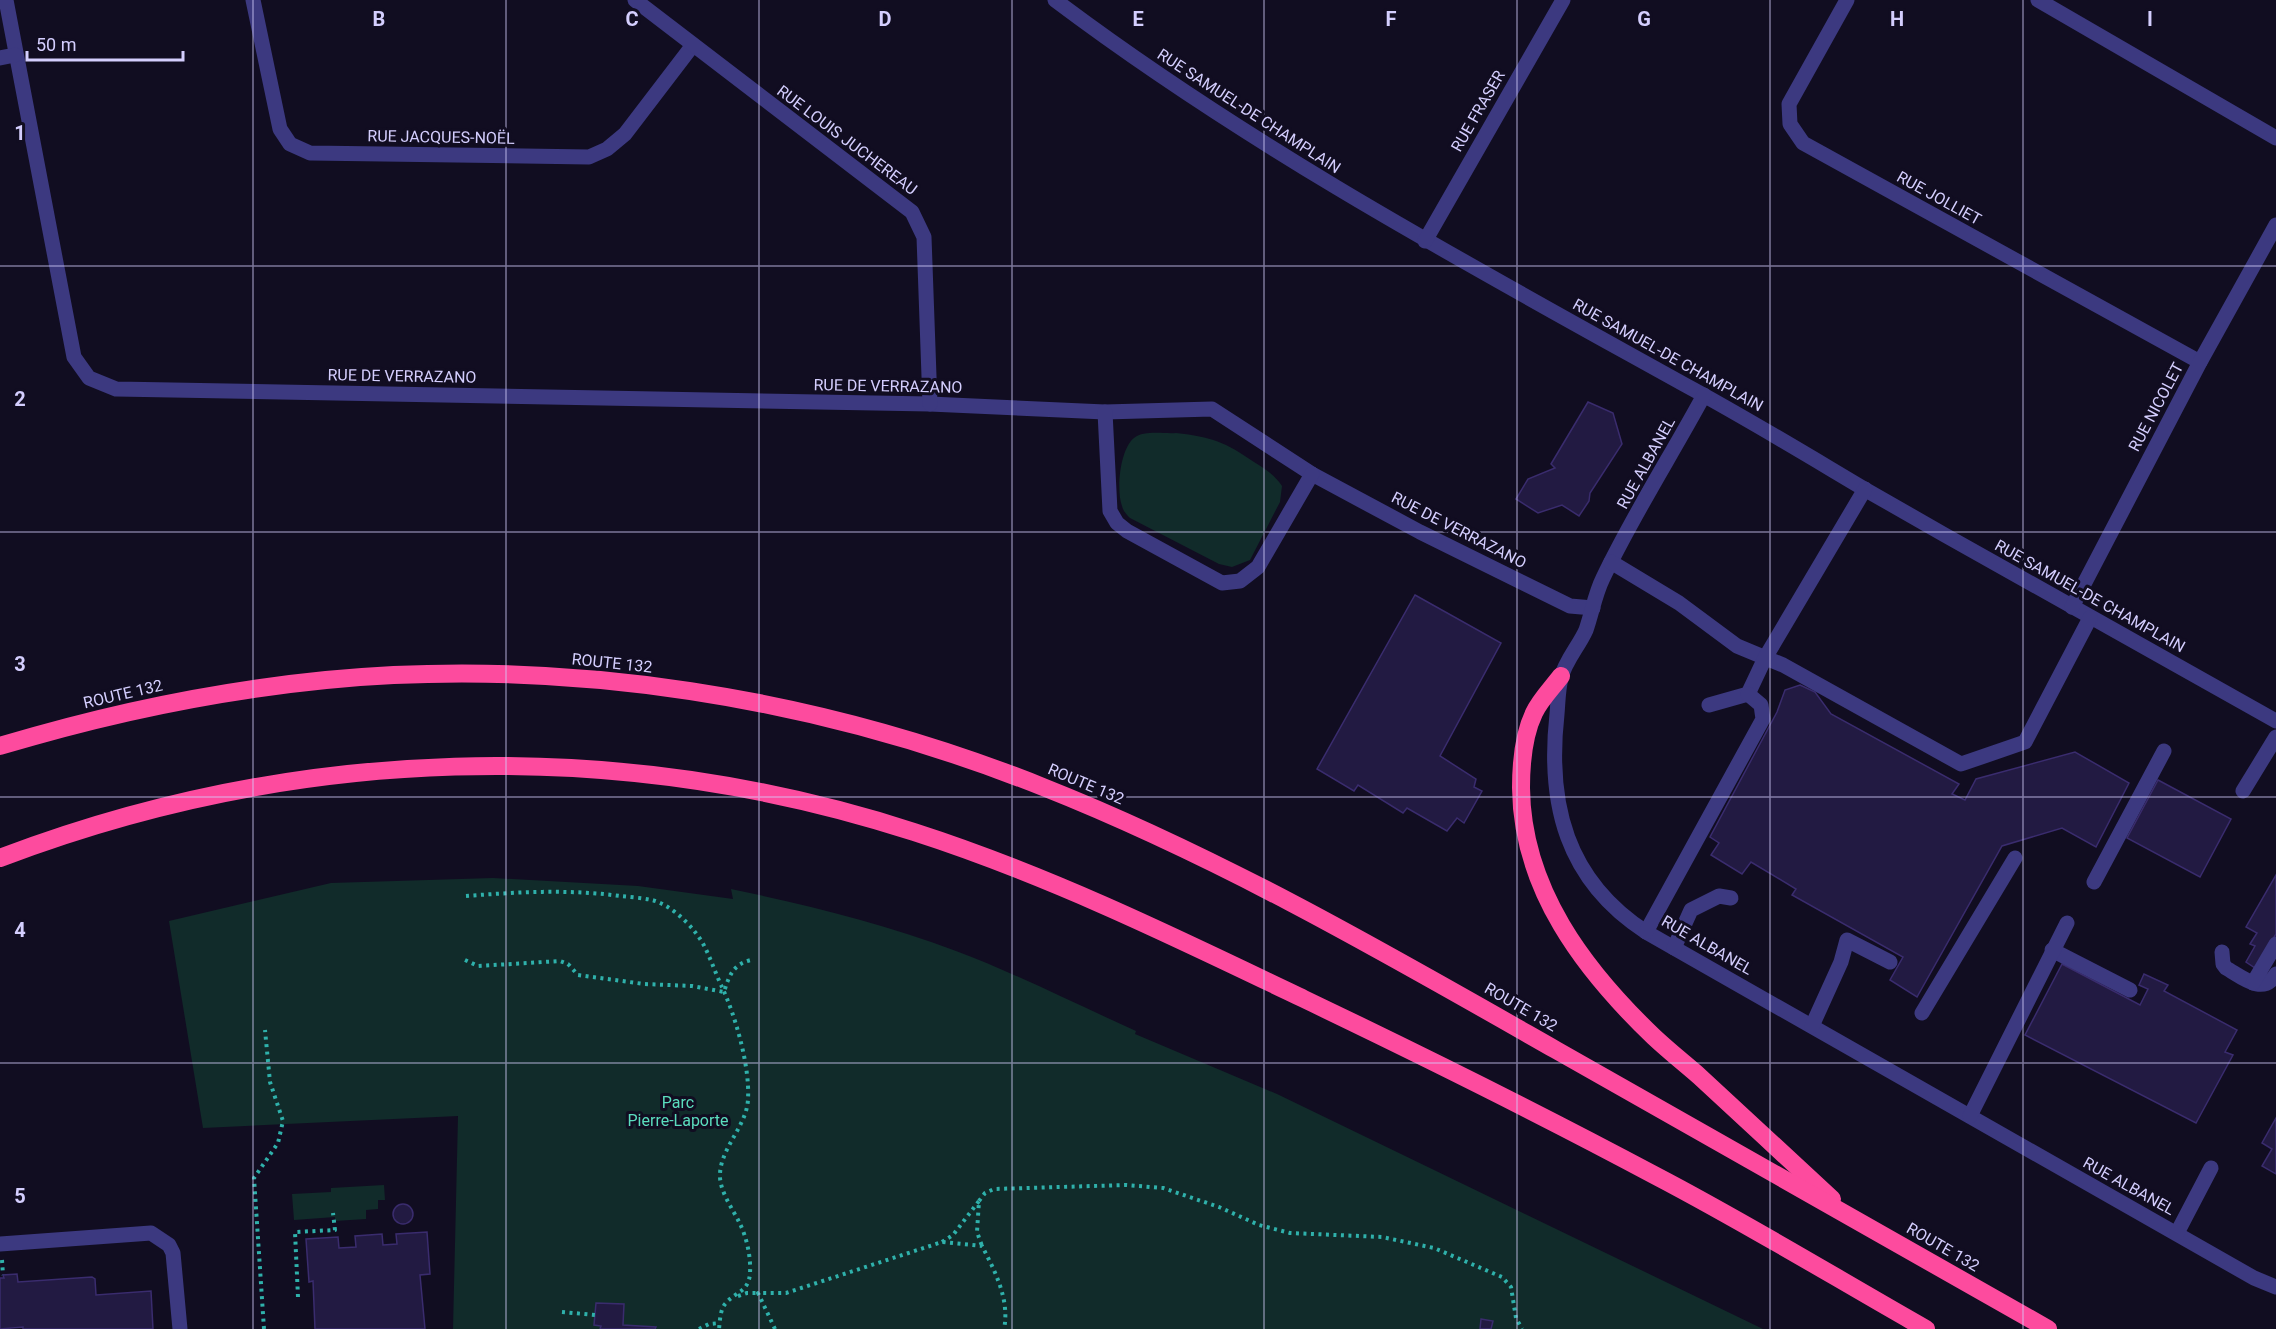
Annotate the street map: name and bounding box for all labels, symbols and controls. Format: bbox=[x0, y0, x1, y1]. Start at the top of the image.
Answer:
text: B bbox=[373, 7, 385, 31]
text: C bbox=[625, 7, 639, 31]
text: D bbox=[879, 7, 892, 31]
text: E bbox=[1132, 7, 1144, 31]
text: F bbox=[1386, 7, 1397, 31]
text: G bbox=[1637, 7, 1651, 31]
text: H bbox=[1890, 7, 1904, 31]
text: I bbox=[2147, 7, 2153, 31]
scale bar bbox=[27, 24, 183, 62]
text: 50 m bbox=[36, 34, 76, 55]
street label: RUE SAMUEL-DE CHAMPLAIN bbox=[1154, 45, 1344, 177]
street label: RUE FRASER bbox=[1447, 67, 1509, 155]
street label: RUE LOUIS JUCHEREAU bbox=[773, 81, 921, 199]
text: 1 bbox=[14, 121, 26, 145]
street label: RUE JACQUES-NOËL bbox=[367, 126, 515, 148]
street label: RUE JOLLIET bbox=[1893, 167, 1985, 229]
street label: RUE SAMUEL-DE CHAMPLAIN bbox=[1569, 295, 1767, 415]
street label: RUE NICOLET bbox=[2125, 359, 2188, 455]
street label: RUE DE VERRAZANO bbox=[327, 365, 477, 387]
street label: RUE DE VERRAZANO bbox=[813, 375, 963, 397]
text: 2 bbox=[14, 387, 26, 411]
street label: RUE ALBANEL bbox=[1613, 414, 1679, 512]
street label: RUE DE VERRAZANO bbox=[1388, 488, 1530, 572]
street label: RUE SAMUEL-DE CHAMPLAIN bbox=[1991, 536, 2189, 656]
street label: ROUTE 132 bbox=[571, 649, 653, 677]
text: 3 bbox=[14, 652, 26, 676]
street label: ROUTE 132 bbox=[81, 676, 165, 712]
street label: ROUTE 132 bbox=[1045, 759, 1127, 809]
street label: RUE ALBANEL bbox=[1658, 911, 1756, 979]
text: 4 bbox=[14, 918, 26, 942]
street label: ROUTE 132 bbox=[1481, 979, 1561, 1035]
park label: Parc Pierre-Laporte bbox=[627, 1093, 729, 1130]
street label: RUE ALBANEL bbox=[2080, 1153, 2178, 1219]
text: 5 bbox=[14, 1184, 26, 1208]
street label: ROUTE 132 bbox=[1903, 1219, 1983, 1275]

